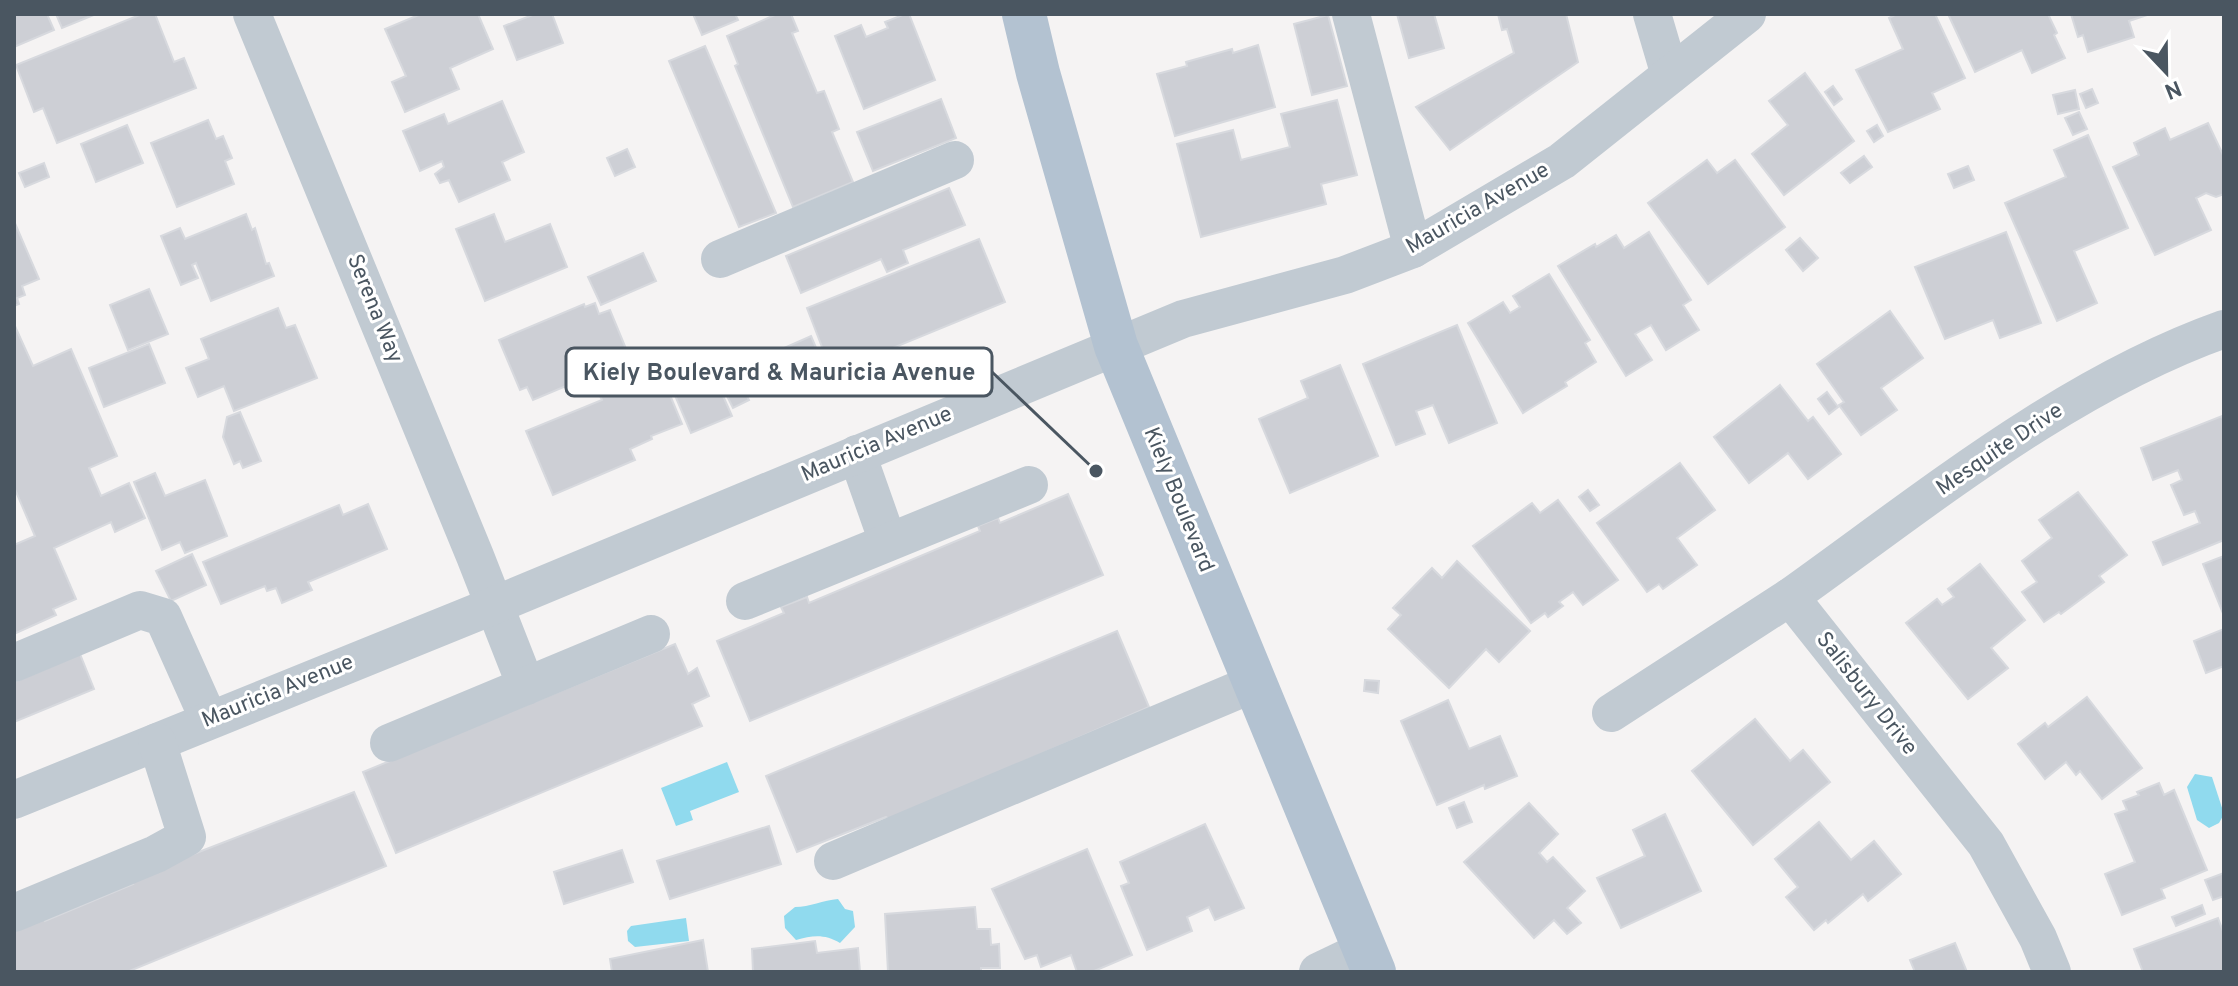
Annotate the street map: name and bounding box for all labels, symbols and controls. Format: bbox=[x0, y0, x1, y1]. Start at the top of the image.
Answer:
north arrow bbox=[2126, 32, 2206, 112]
text: N bbox=[2160, 73, 2185, 104]
street label: Mauricia Avenue bbox=[1401, 157, 1555, 261]
street label: Serena Way bbox=[340, 251, 408, 367]
callout: Kiely Boulevard & Mauricia Avenue bbox=[566, 348, 992, 396]
text: Kiely Boulevard & Mauricia Avenue bbox=[583, 359, 975, 389]
street label: Mesquite Drive bbox=[1932, 398, 2068, 502]
street label: Mauricia Avenue bbox=[798, 401, 956, 489]
street label: Kiely Boulevard bbox=[1137, 424, 1219, 576]
street label: Salisbury Drive bbox=[1809, 627, 1923, 761]
street label: Mauricia Avenue bbox=[198, 649, 358, 735]

